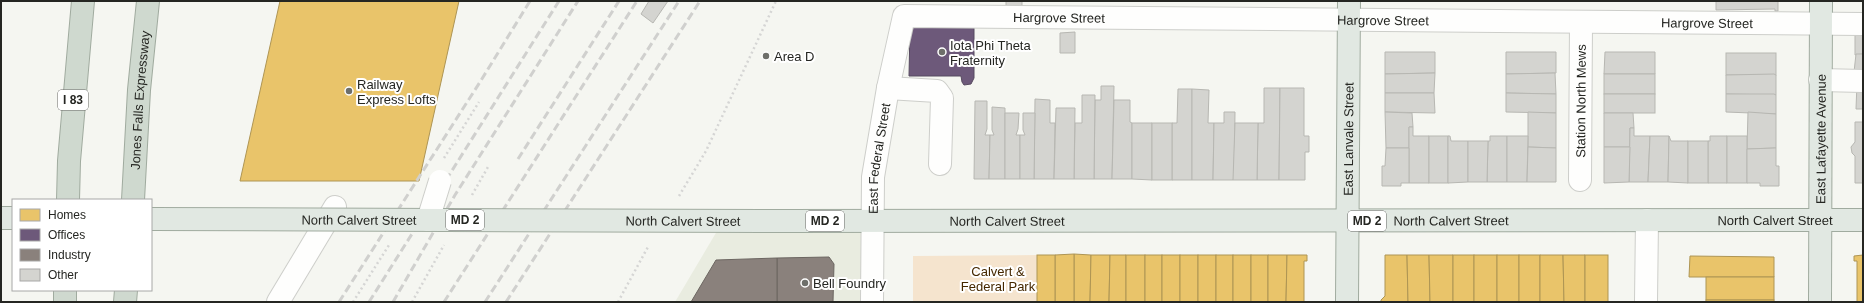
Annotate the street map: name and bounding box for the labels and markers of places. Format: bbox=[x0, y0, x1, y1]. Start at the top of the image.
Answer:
place label: Iota Phi Theta Fraternity bbox=[950, 38, 1031, 68]
marker: Iota Phi Theta Fraternity bbox=[937, 47, 947, 57]
place label: Area D bbox=[774, 49, 814, 64]
marker: Area D bbox=[761, 51, 771, 61]
place label: Railway Express Lofts bbox=[357, 77, 436, 107]
marker: Railway Express Lofts bbox=[344, 86, 354, 96]
place label: Bell Foundry bbox=[813, 276, 886, 291]
marker: Bell Foundry bbox=[800, 278, 810, 288]

